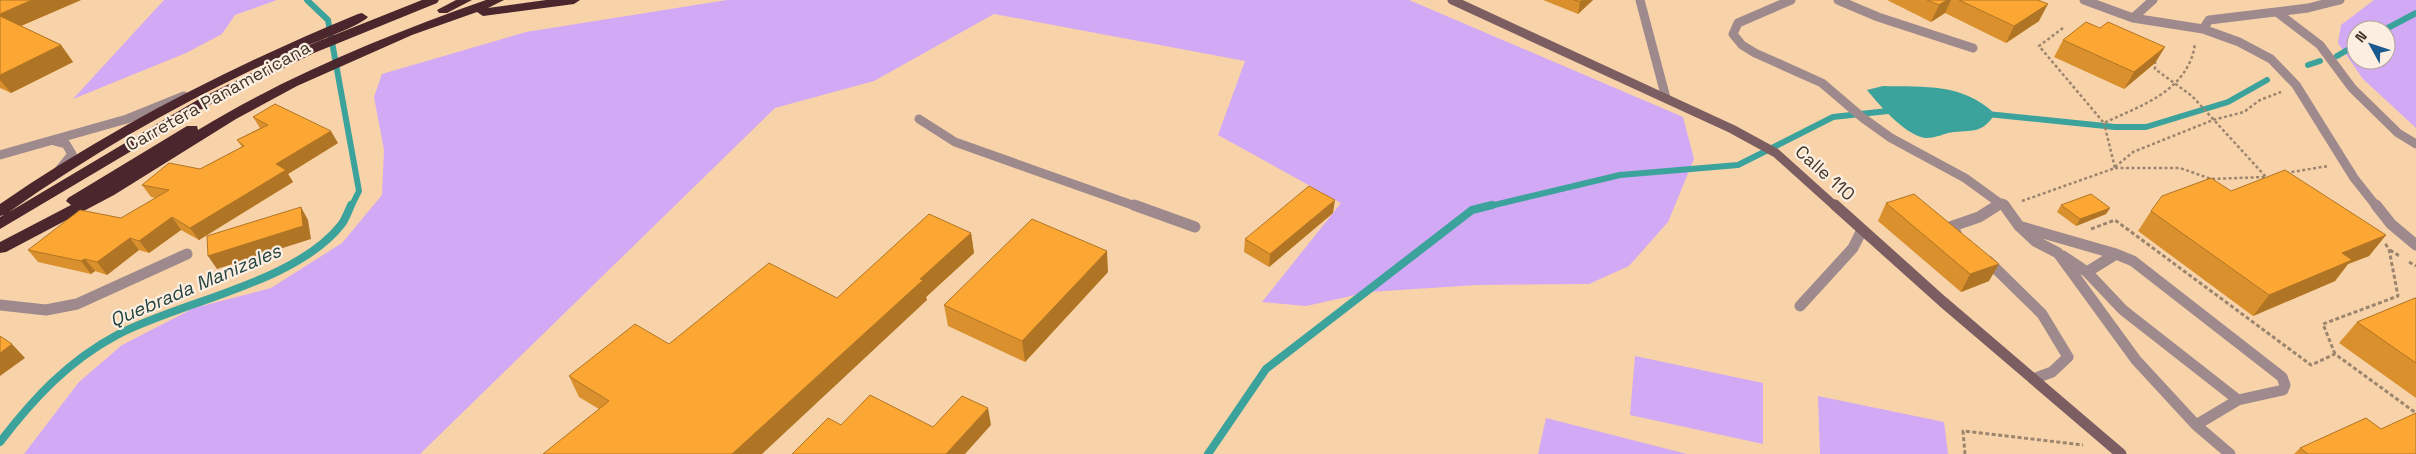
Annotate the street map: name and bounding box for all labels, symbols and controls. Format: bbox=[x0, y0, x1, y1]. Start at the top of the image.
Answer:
north arrow bbox=[2346, 20, 2396, 70]
text: N bbox=[2351, 27, 2371, 46]
street label: Carretera Panamericana bbox=[121, 35, 314, 156]
street label: Calle 110 bbox=[1791, 140, 1860, 205]
water label: Quebrada Manizales bbox=[106, 238, 286, 333]

